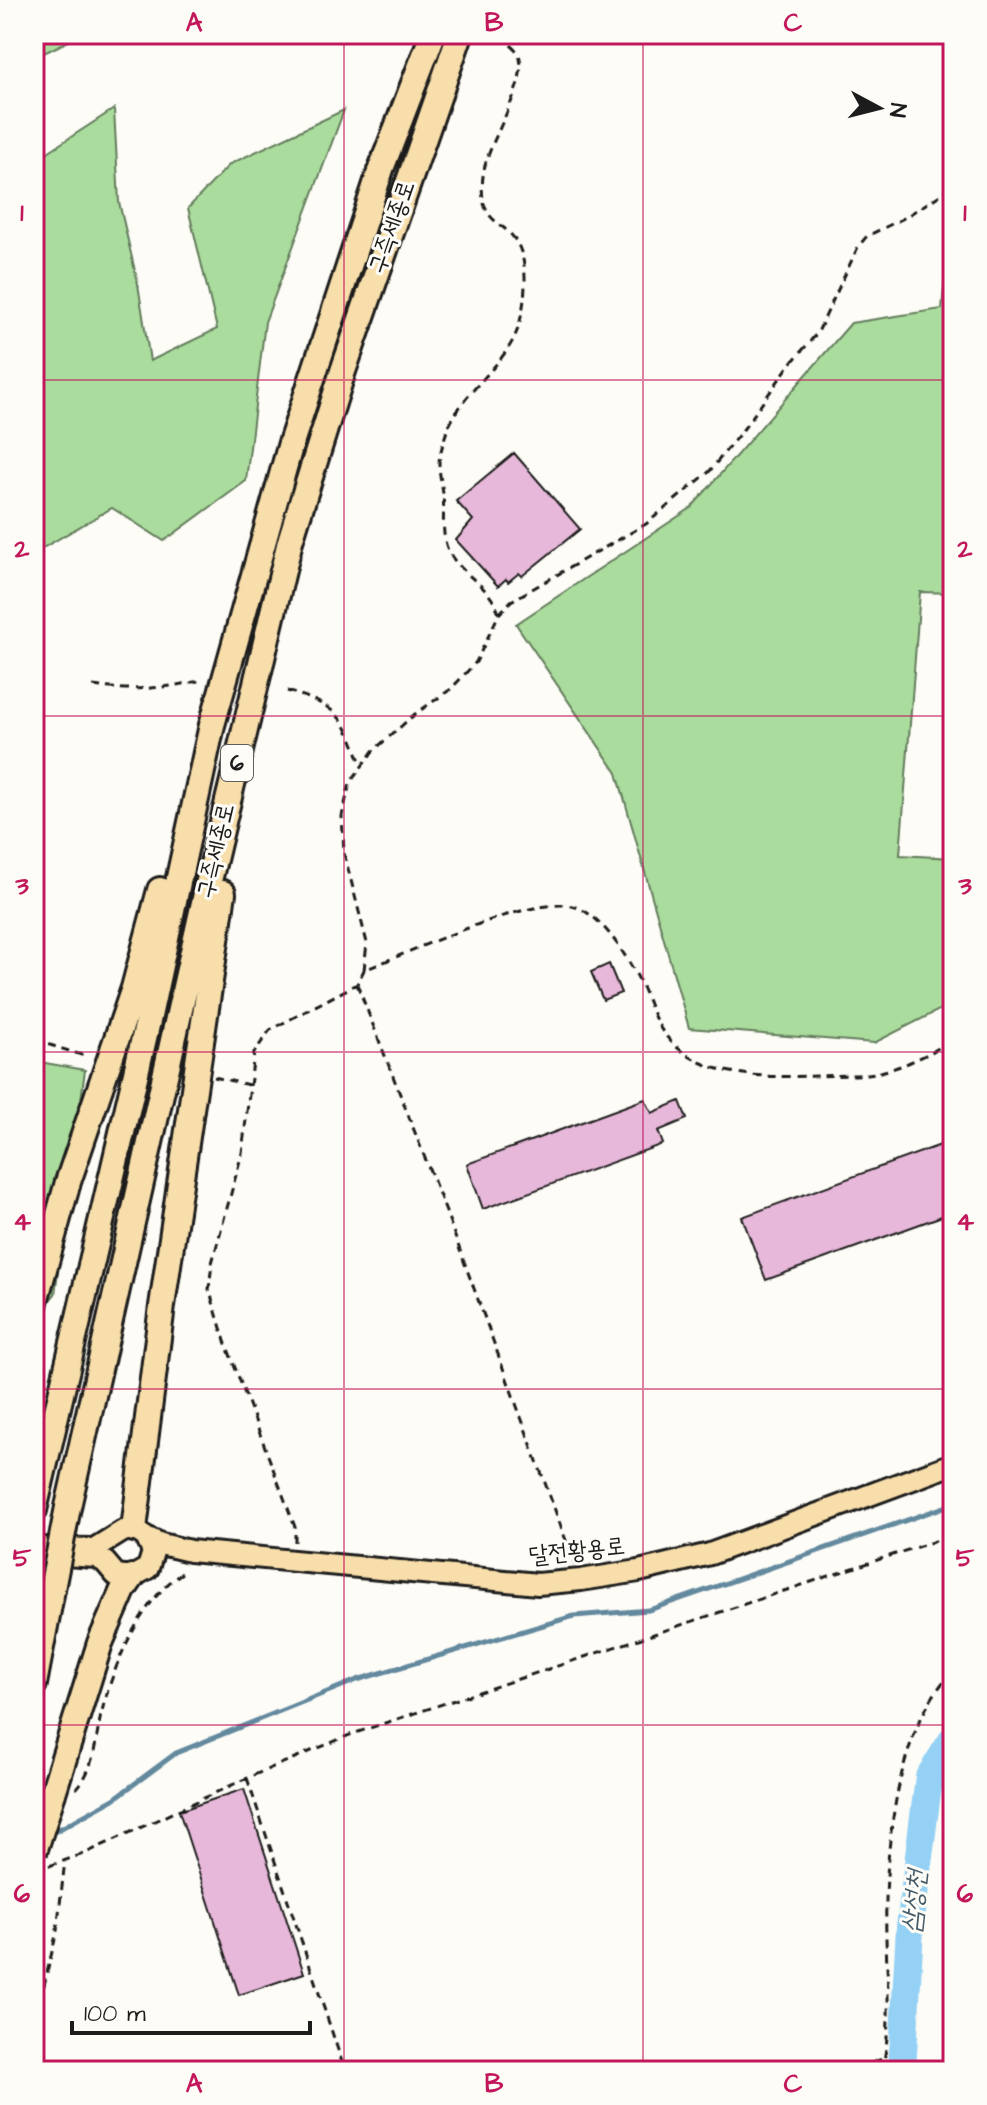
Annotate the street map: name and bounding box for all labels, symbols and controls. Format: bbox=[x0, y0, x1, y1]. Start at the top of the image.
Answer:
text: A bbox=[186, 5, 203, 41]
text: B bbox=[485, 5, 504, 41]
text: C bbox=[784, 5, 803, 41]
north arrow bbox=[839, 68, 919, 148]
text: N bbox=[881, 102, 914, 119]
street label: 구즉세종로 bbox=[360, 176, 424, 278]
text: 1 bbox=[20, 195, 24, 231]
text: 1 bbox=[963, 195, 967, 231]
text: 2 bbox=[14, 531, 30, 567]
text: 2 bbox=[957, 531, 973, 567]
road number: 6 bbox=[221, 745, 253, 781]
street label: 구즉세종로 bbox=[189, 800, 243, 902]
text: 3 bbox=[14, 868, 29, 904]
text: 3 bbox=[957, 868, 972, 904]
text: 4 bbox=[13, 1204, 31, 1240]
text: 4 bbox=[956, 1204, 974, 1240]
street label: 달전황용로 bbox=[527, 1529, 627, 1573]
text: 5 bbox=[13, 1540, 32, 1576]
text: 5 bbox=[956, 1540, 975, 1576]
water label: 삼성천 bbox=[893, 1865, 936, 1934]
text: 6 bbox=[14, 1876, 31, 1912]
text: 6 bbox=[957, 1876, 974, 1912]
scale bar bbox=[72, 1985, 310, 2035]
text: 100 m bbox=[84, 1997, 146, 2031]
text: A bbox=[186, 2066, 203, 2102]
text: B bbox=[485, 2066, 504, 2102]
text: C bbox=[784, 2066, 803, 2102]

